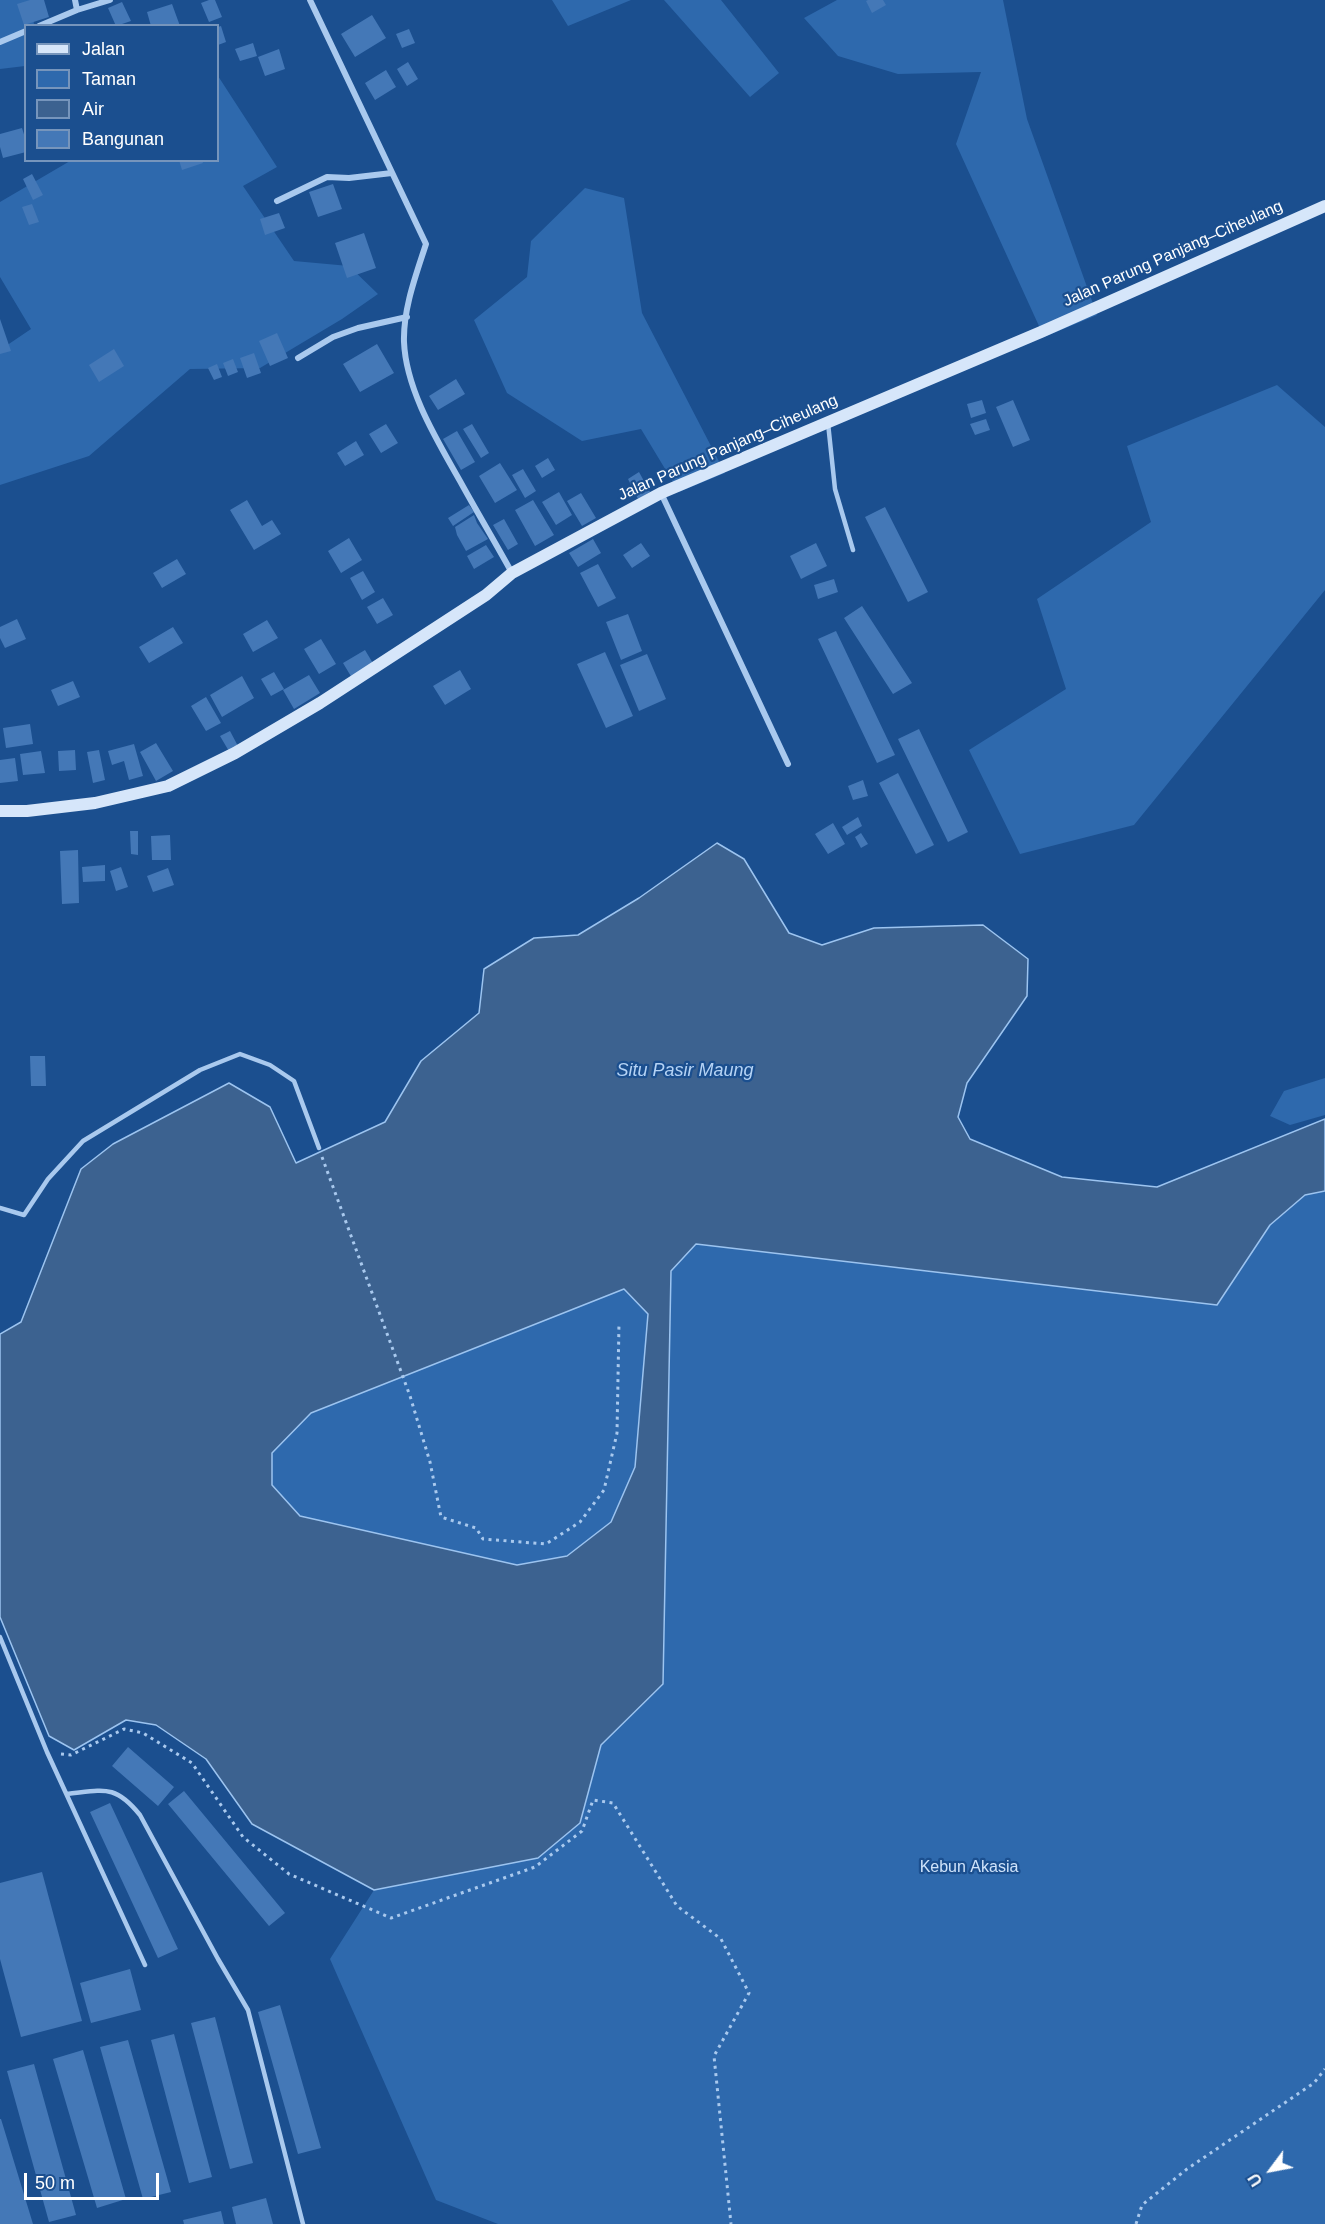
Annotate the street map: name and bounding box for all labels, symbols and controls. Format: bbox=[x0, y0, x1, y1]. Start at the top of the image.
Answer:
legend bbox=[24, 24, 219, 162]
text: Jalan bbox=[82, 39, 125, 59]
text: Taman bbox=[82, 69, 136, 89]
text: Air bbox=[82, 99, 104, 119]
text: Bangunan bbox=[82, 129, 164, 149]
street label: Jalan Parung Panjang–Ciheulang bbox=[1060, 197, 1286, 311]
street label: Jalan Parung Panjang–Ciheulang bbox=[615, 391, 841, 505]
water label: Situ Pasir Maung bbox=[616, 1060, 754, 1082]
park label: Kebun Akasia bbox=[920, 1858, 1018, 1878]
north arrow bbox=[1241, 2140, 1301, 2200]
scale bar bbox=[27, 2161, 162, 2199]
text: U bbox=[1245, 2170, 1266, 2189]
text: 50 m bbox=[35, 2173, 75, 2193]

